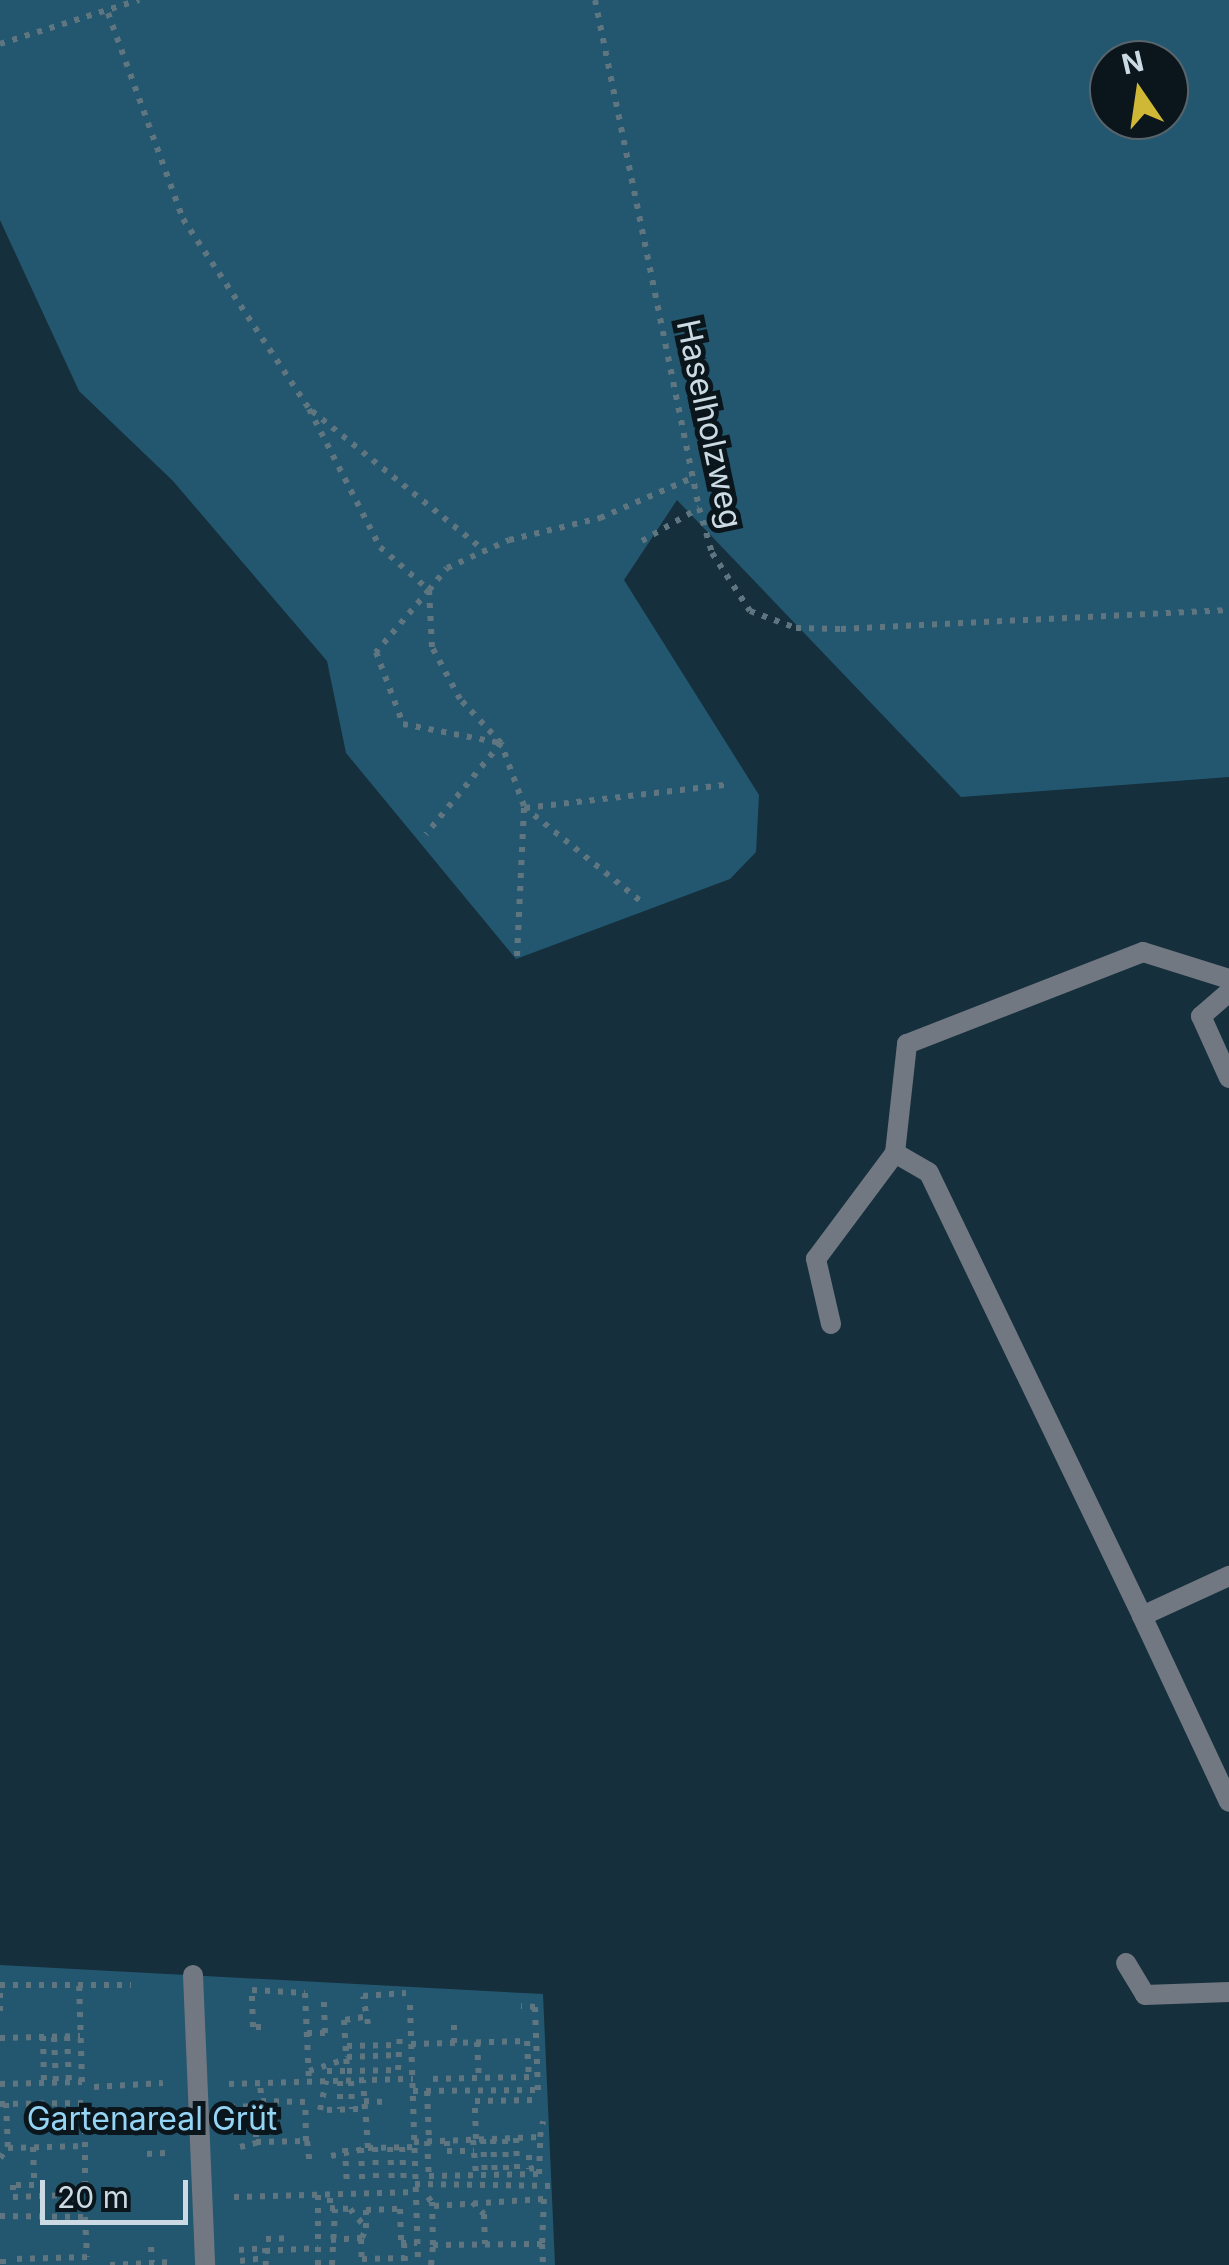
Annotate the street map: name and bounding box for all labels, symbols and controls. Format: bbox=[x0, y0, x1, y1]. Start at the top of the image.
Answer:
north arrow bbox=[1089, 40, 1189, 140]
text: N bbox=[1118, 44, 1147, 82]
street label: Haselholzweg bbox=[668, 316, 750, 532]
park label: Gartenareal Grüt bbox=[27, 2100, 277, 2138]
scale bar bbox=[45, 2160, 192, 2222]
text: 20 m bbox=[57, 2179, 129, 2215]

